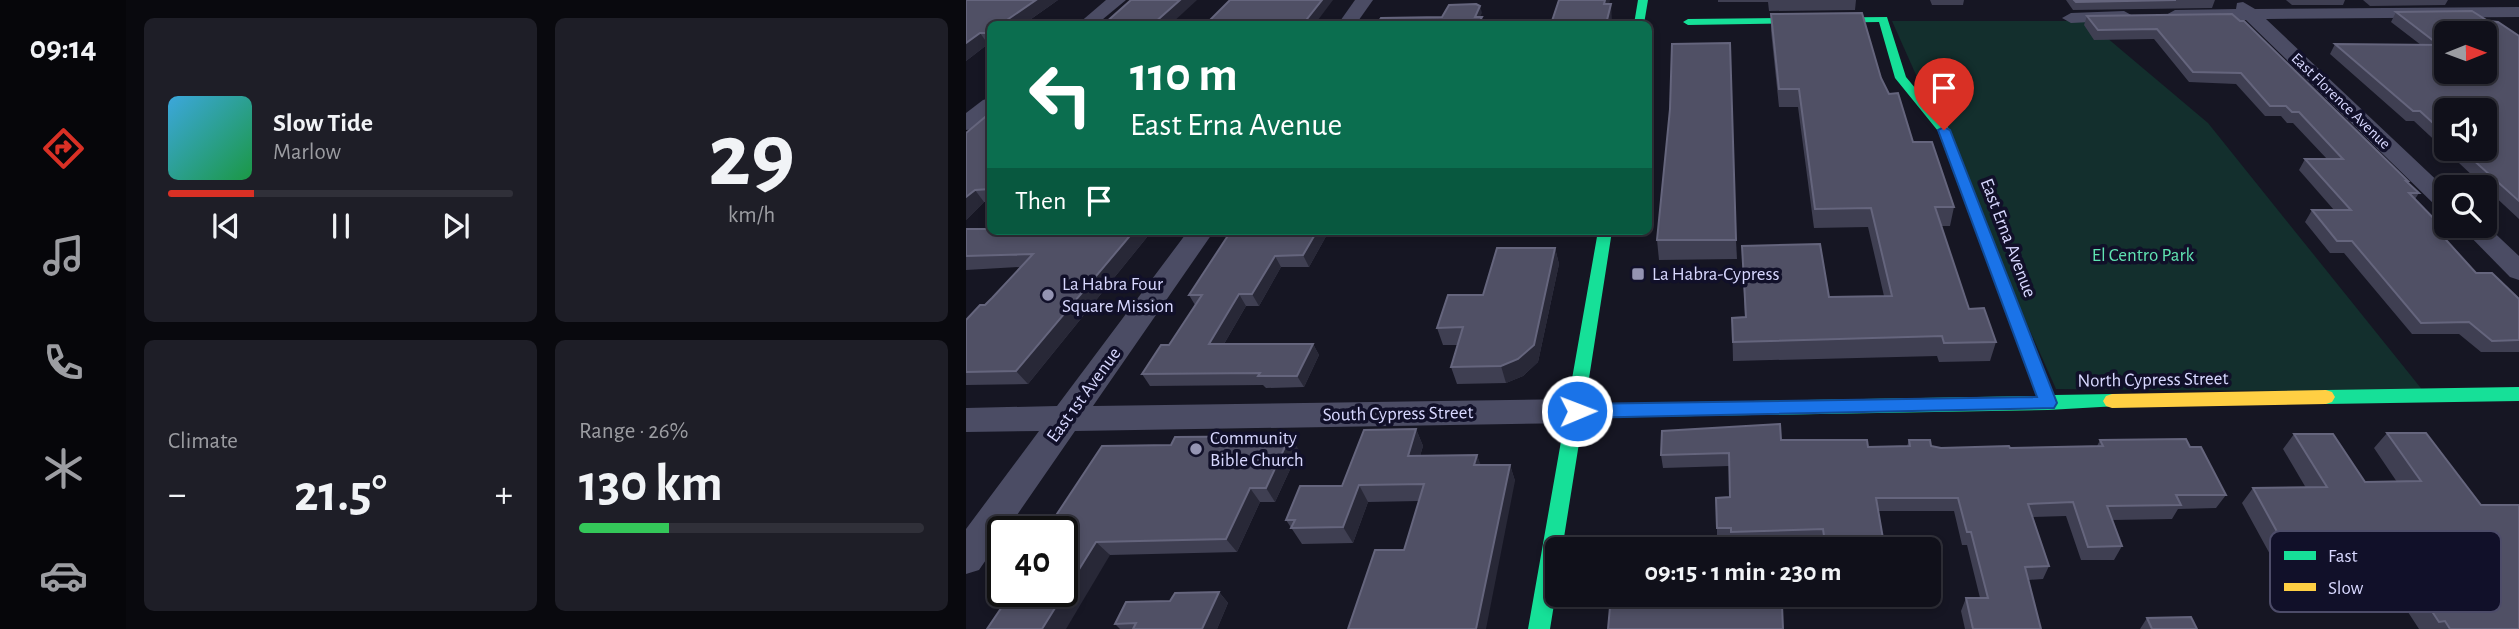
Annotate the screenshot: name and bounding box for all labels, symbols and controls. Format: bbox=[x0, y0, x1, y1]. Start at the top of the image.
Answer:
north arrow bbox=[2434, 21, 2497, 84]
map controls bbox=[2434, 21, 2497, 238]
text: 09:14 bbox=[29, 32, 97, 64]
icon: left bbox=[1015, 49, 1106, 140]
street label: East Florence Avenue bbox=[2288, 50, 2394, 152]
text: 110 m bbox=[1130, 51, 1238, 100]
pin bbox=[1914, 58, 1974, 130]
icon: arrive bbox=[1925, 69, 1963, 107]
button: sound bbox=[2434, 98, 2497, 161]
text: East Erna Avenue bbox=[1130, 109, 1342, 141]
text: Slow Tide bbox=[273, 110, 373, 136]
text: 29 bbox=[708, 111, 795, 202]
icon: directions bbox=[39, 124, 88, 173]
text: Marlow bbox=[273, 141, 341, 164]
button: search bbox=[2434, 175, 2497, 238]
street label: East Erna Avenue bbox=[1977, 176, 2039, 300]
icon: arrive bbox=[1080, 182, 1118, 220]
text: Then bbox=[1015, 188, 1066, 214]
text: km/h bbox=[728, 204, 775, 227]
icon: previous bbox=[207, 207, 245, 245]
icon: pause bbox=[322, 207, 360, 245]
icon: next bbox=[437, 207, 475, 245]
icon: music bbox=[39, 231, 88, 280]
park label: El Centro Park bbox=[2092, 246, 2195, 265]
place label: La Habra-Cypress bbox=[1652, 265, 1780, 284]
marker: La Habra-Cypress bbox=[1630, 266, 1646, 282]
place label: La Habra Four Square Mission bbox=[1062, 275, 1174, 316]
marker: La Habra Four Square Mission bbox=[1040, 287, 1056, 303]
icon: phone bbox=[39, 338, 88, 387]
street label: East 1st Avenue bbox=[1043, 344, 1125, 446]
street label: North Cypress Street bbox=[2077, 369, 2229, 391]
position arrow bbox=[1540, 374, 1614, 448]
street label: South Cypress Street bbox=[1322, 403, 1474, 425]
text: Range · 26% bbox=[579, 420, 688, 443]
place label: Community Bible Church bbox=[1210, 429, 1304, 470]
text: Climate bbox=[168, 430, 238, 453]
marker: Community Bible Church bbox=[1188, 441, 1204, 457]
icon: climate bbox=[39, 444, 88, 493]
text: 130 km bbox=[579, 458, 723, 510]
text: 21.5° bbox=[294, 468, 387, 520]
text: − bbox=[168, 476, 186, 514]
text: + bbox=[495, 476, 513, 514]
speed limit sign: 40 bbox=[987, 516, 1078, 607]
legend bbox=[2270, 531, 2501, 612]
text: Fast bbox=[2328, 547, 2358, 566]
icon: car bbox=[39, 551, 88, 600]
text: 09:15 · 1 min · 230 m bbox=[1645, 559, 1841, 585]
text: Slow bbox=[2328, 579, 2364, 598]

